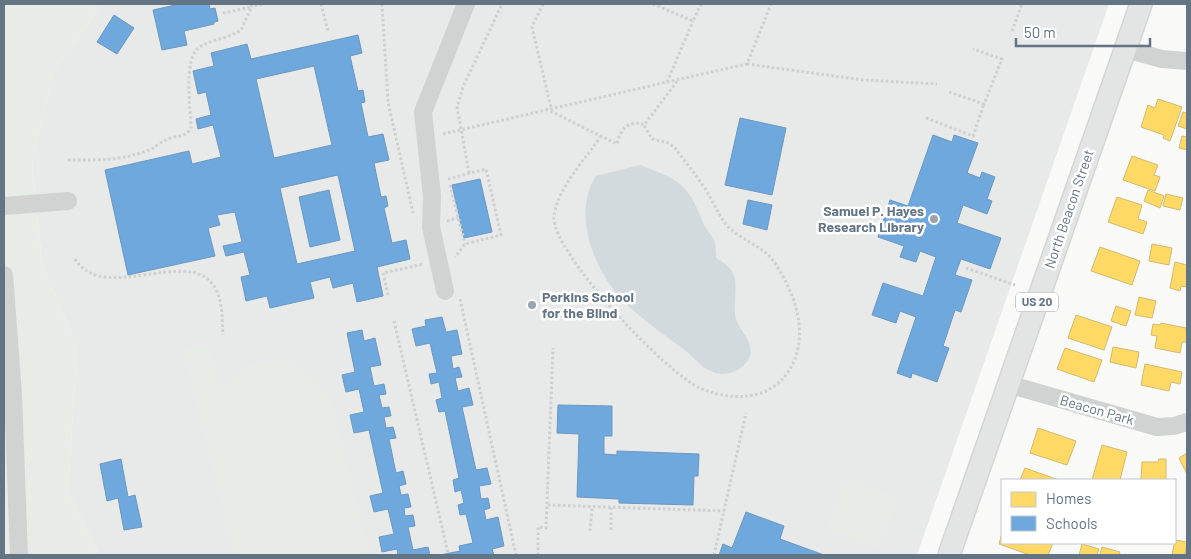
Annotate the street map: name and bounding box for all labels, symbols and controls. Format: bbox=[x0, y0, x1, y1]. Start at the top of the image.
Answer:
scale bar bbox=[1016, 15, 1150, 47]
text: 50 m bbox=[1024, 23, 1056, 41]
street label: North Beacon Street bbox=[1040, 147, 1097, 271]
place label: Samuel P. Hayes Research Library bbox=[818, 202, 924, 235]
marker: Samuel P. Hayes Research Library bbox=[928, 213, 940, 225]
place label: Perkins School for the Blind bbox=[542, 288, 634, 321]
road number: US 20 bbox=[1016, 292, 1058, 312]
marker: Perkins School for the Blind bbox=[526, 299, 538, 311]
street label: Beacon Park bbox=[1058, 391, 1136, 428]
legend bbox=[1001, 479, 1176, 544]
text: Homes bbox=[1046, 489, 1091, 507]
text: Schools bbox=[1046, 514, 1098, 532]

